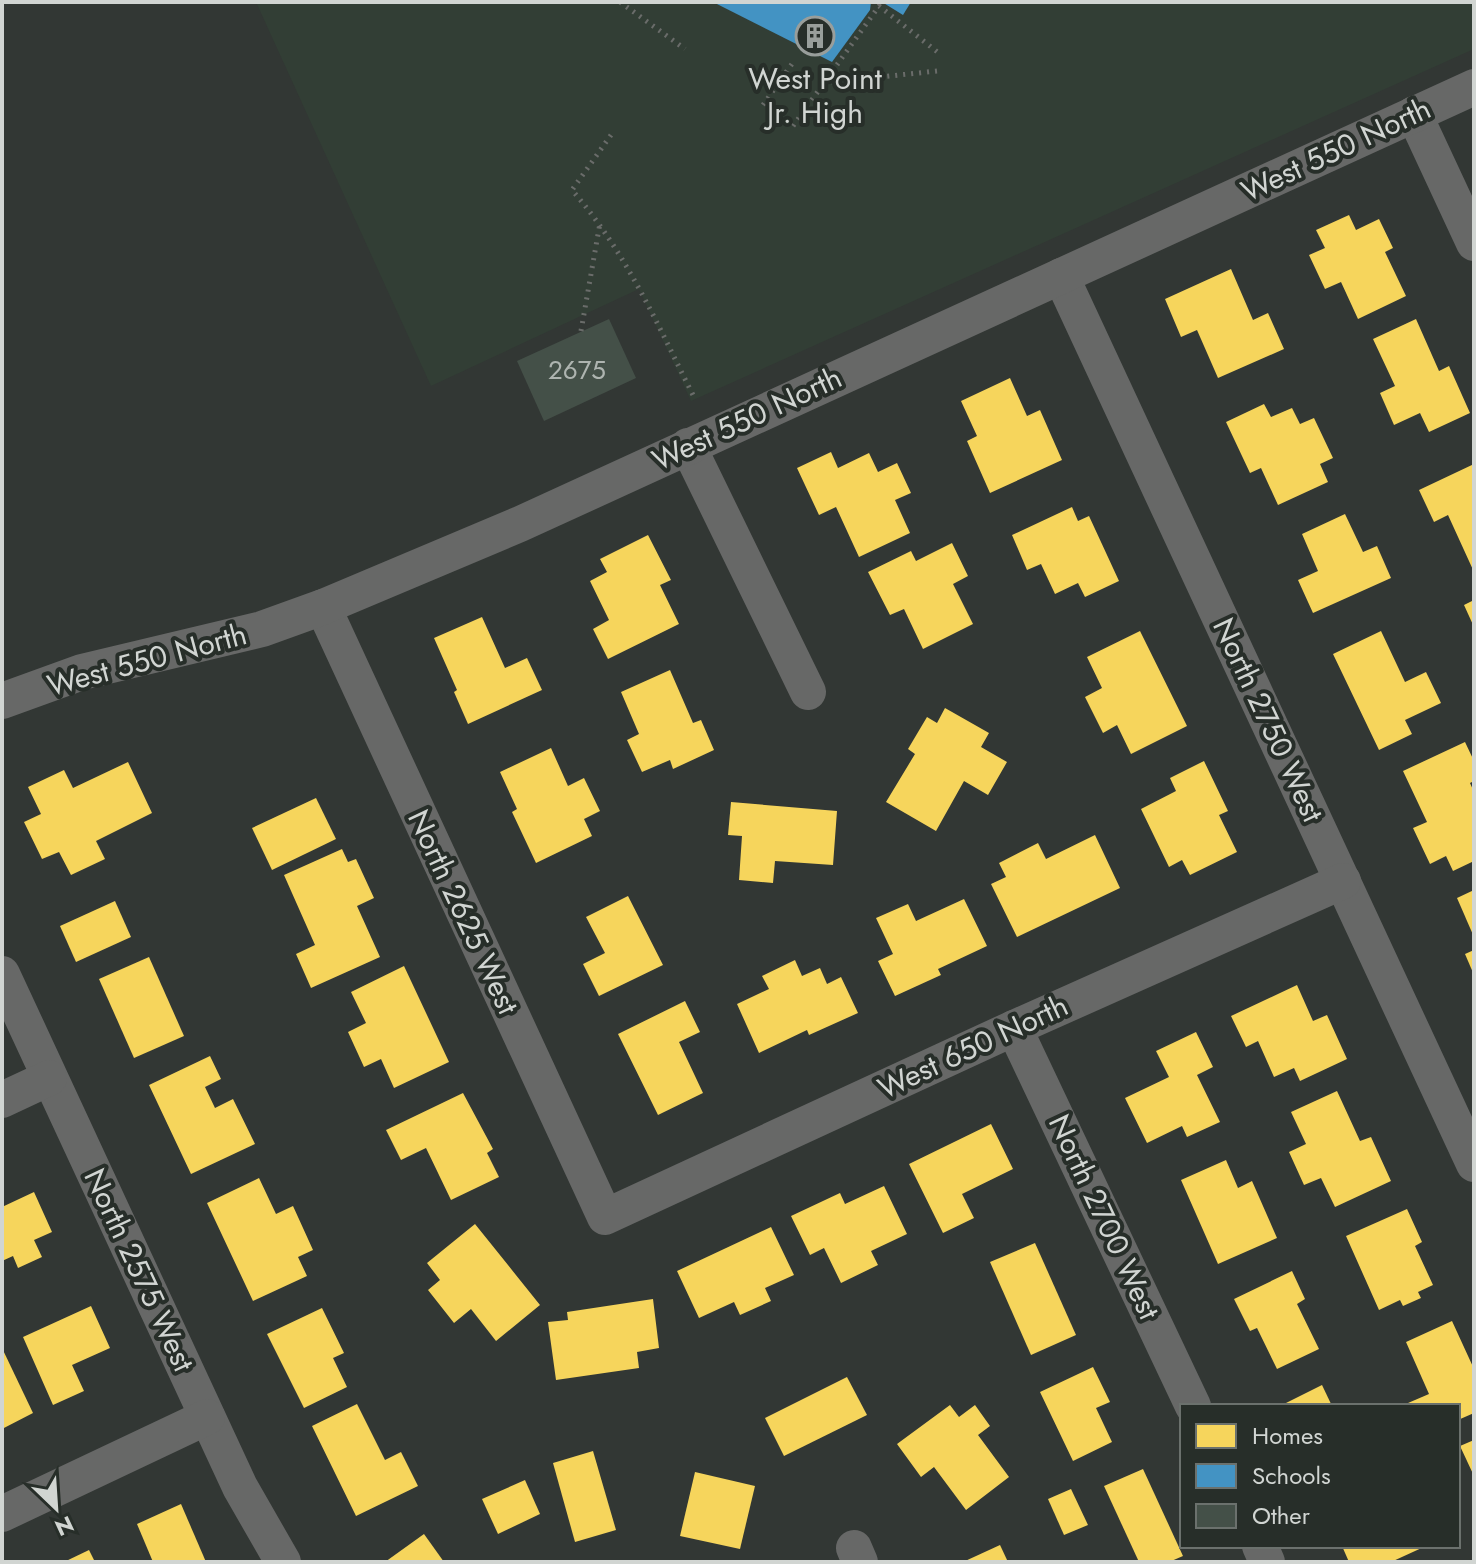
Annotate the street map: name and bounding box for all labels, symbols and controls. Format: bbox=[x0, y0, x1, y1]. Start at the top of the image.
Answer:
building icon: West Point Jr. High bbox=[794, 15, 836, 57]
place label: West Point Jr. High bbox=[748, 57, 883, 134]
street label: West 550 North bbox=[1234, 87, 1438, 212]
house number: 2675 bbox=[548, 351, 606, 389]
street label: West 550 North bbox=[645, 356, 849, 481]
street label: North 2750 West bbox=[1202, 611, 1335, 830]
street label: West 550 North bbox=[42, 612, 251, 707]
street label: North 2625 West bbox=[397, 802, 530, 1022]
street label: West 650 North bbox=[871, 984, 1075, 1109]
street label: North 2700 West bbox=[1038, 1107, 1171, 1327]
street label: North 2575 West bbox=[74, 1161, 206, 1379]
legend bbox=[1180, 1404, 1460, 1548]
text: Homes bbox=[1252, 1418, 1323, 1453]
text: Schools bbox=[1252, 1458, 1331, 1493]
north arrow bbox=[16, 1468, 96, 1548]
text: Other bbox=[1252, 1498, 1311, 1533]
text: N bbox=[50, 1508, 79, 1544]

